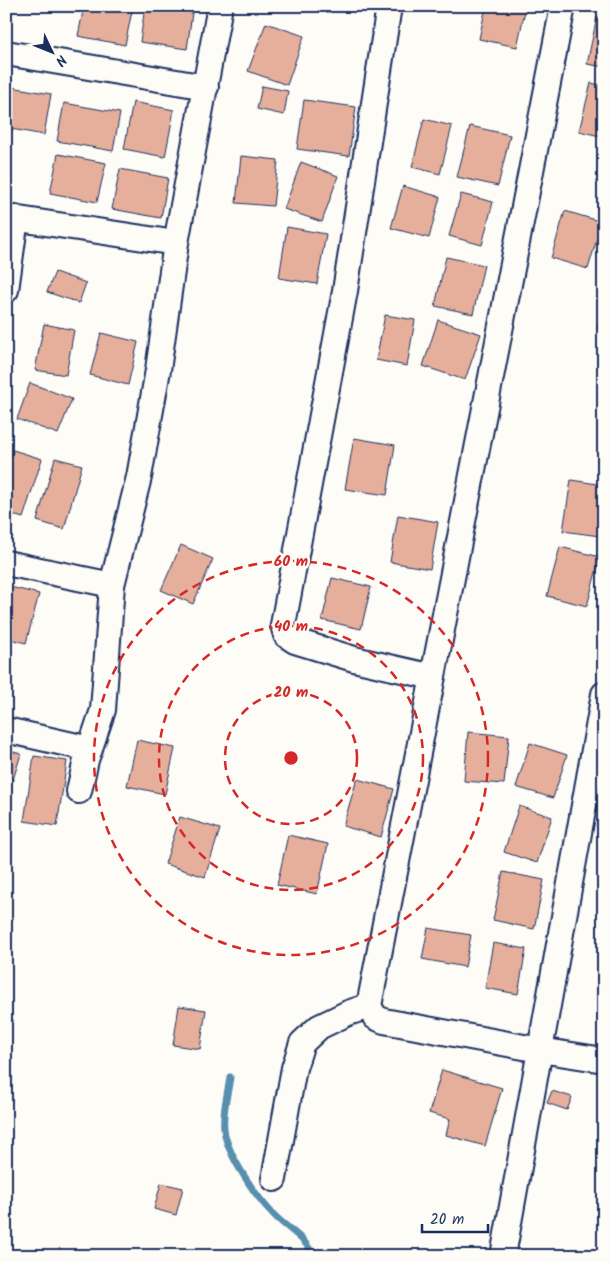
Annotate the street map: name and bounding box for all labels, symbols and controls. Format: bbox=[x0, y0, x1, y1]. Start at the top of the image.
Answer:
north arrow bbox=[28, 28, 78, 78]
text: N bbox=[50, 49, 72, 71]
text: 60 m bbox=[274, 550, 308, 574]
text: 40 m bbox=[274, 615, 308, 639]
text: 20 m bbox=[274, 681, 308, 705]
centre of rings bbox=[282, 749, 300, 767]
scale bar bbox=[422, 1202, 489, 1234]
text: 20 m bbox=[430, 1208, 464, 1232]

